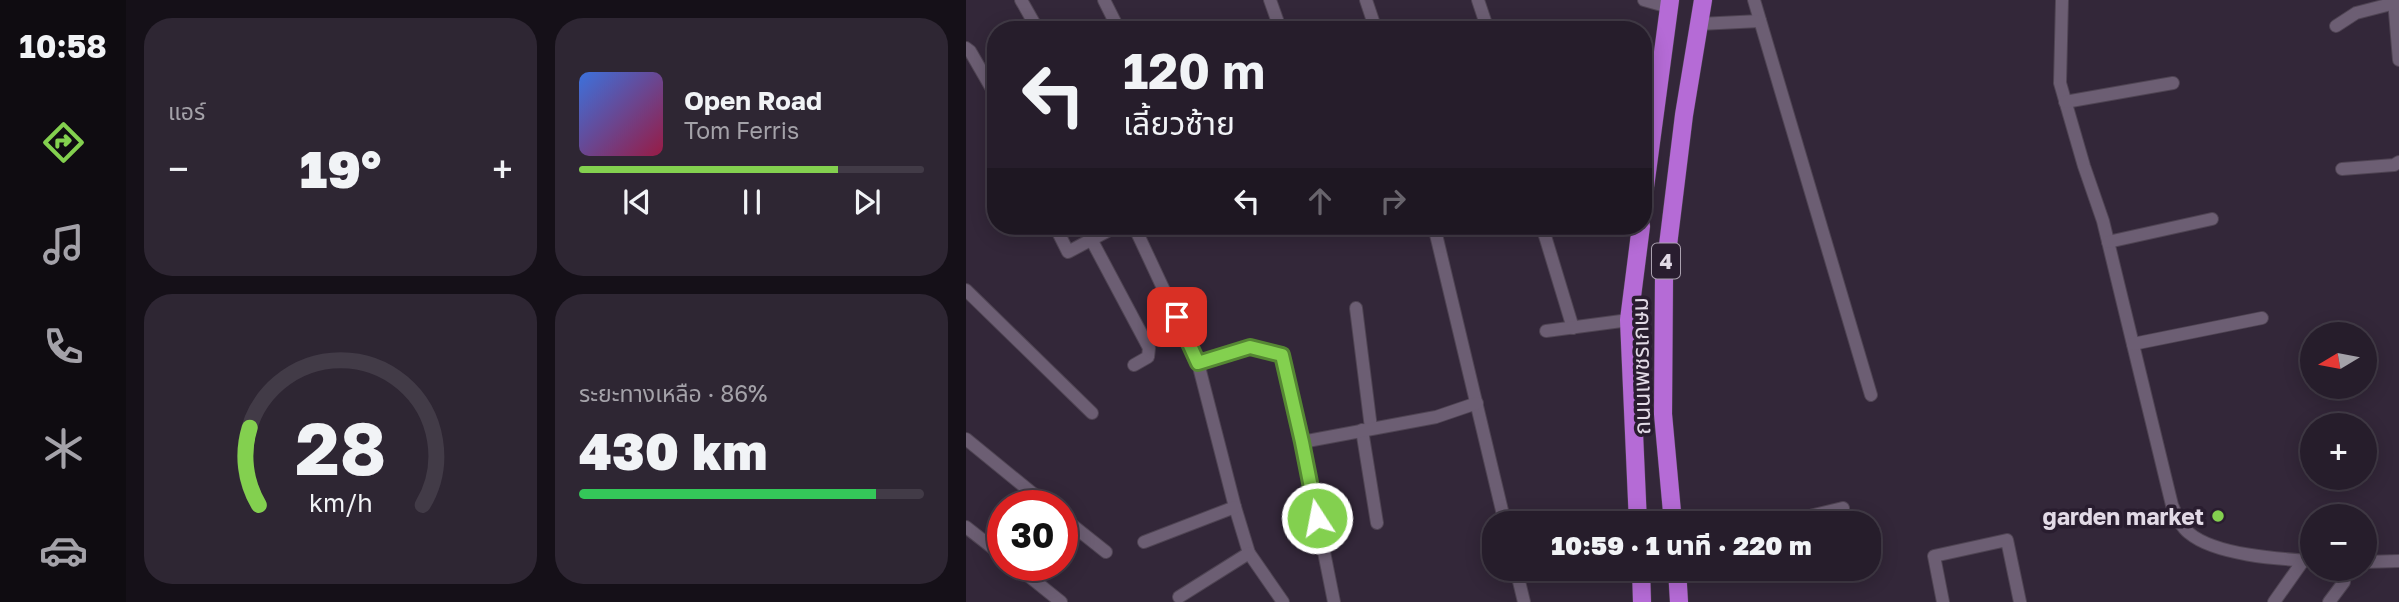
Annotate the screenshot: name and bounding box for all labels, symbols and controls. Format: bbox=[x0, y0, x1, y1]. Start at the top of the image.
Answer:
text: 10:58 bbox=[19, 27, 107, 65]
text: 120 m bbox=[1123, 41, 1265, 100]
icon: left bbox=[1008, 49, 1099, 140]
text: Open Road bbox=[684, 85, 822, 116]
text: แอร์ bbox=[168, 97, 205, 125]
text: เลี้ยวซ้าย bbox=[1123, 104, 1235, 142]
text: Tom Ferris bbox=[684, 116, 799, 144]
icon: directions bbox=[39, 118, 88, 167]
text: 19° bbox=[300, 137, 381, 199]
text: − bbox=[168, 146, 189, 191]
text: + bbox=[492, 146, 513, 191]
icon: left bbox=[1228, 182, 1266, 220]
icon: ahead bbox=[1301, 182, 1339, 220]
icon: right bbox=[1374, 182, 1412, 220]
icon: previous bbox=[618, 183, 656, 221]
icon: pause bbox=[733, 183, 771, 221]
icon: next bbox=[848, 183, 886, 221]
icon: music bbox=[39, 220, 88, 269]
road number: 4 bbox=[1652, 244, 1680, 278]
pin bbox=[1147, 287, 1207, 347]
street label: ถนนเพชรเกษม bbox=[1625, 297, 1655, 435]
icon: arrive bbox=[1158, 298, 1196, 336]
icon: phone bbox=[39, 322, 88, 371]
north arrow bbox=[2300, 322, 2376, 399]
map controls bbox=[2300, 322, 2377, 581]
text: ระยะทางเหลือ · 86% bbox=[579, 379, 767, 407]
text: 28 bbox=[295, 404, 386, 491]
button: + bbox=[2300, 413, 2377, 490]
text: 430 km bbox=[579, 419, 767, 481]
icon: climate bbox=[39, 424, 88, 473]
position arrow bbox=[1280, 481, 1354, 555]
text: km/h bbox=[309, 487, 372, 518]
speed limit sign: 30 bbox=[987, 490, 1078, 581]
place label: garden market bbox=[2043, 502, 2204, 530]
button: − bbox=[2300, 504, 2377, 581]
marker: garden market bbox=[2210, 508, 2226, 524]
icon: car bbox=[39, 526, 88, 575]
text: 10:59 · 1 นาที · 220 m bbox=[1551, 530, 1812, 561]

